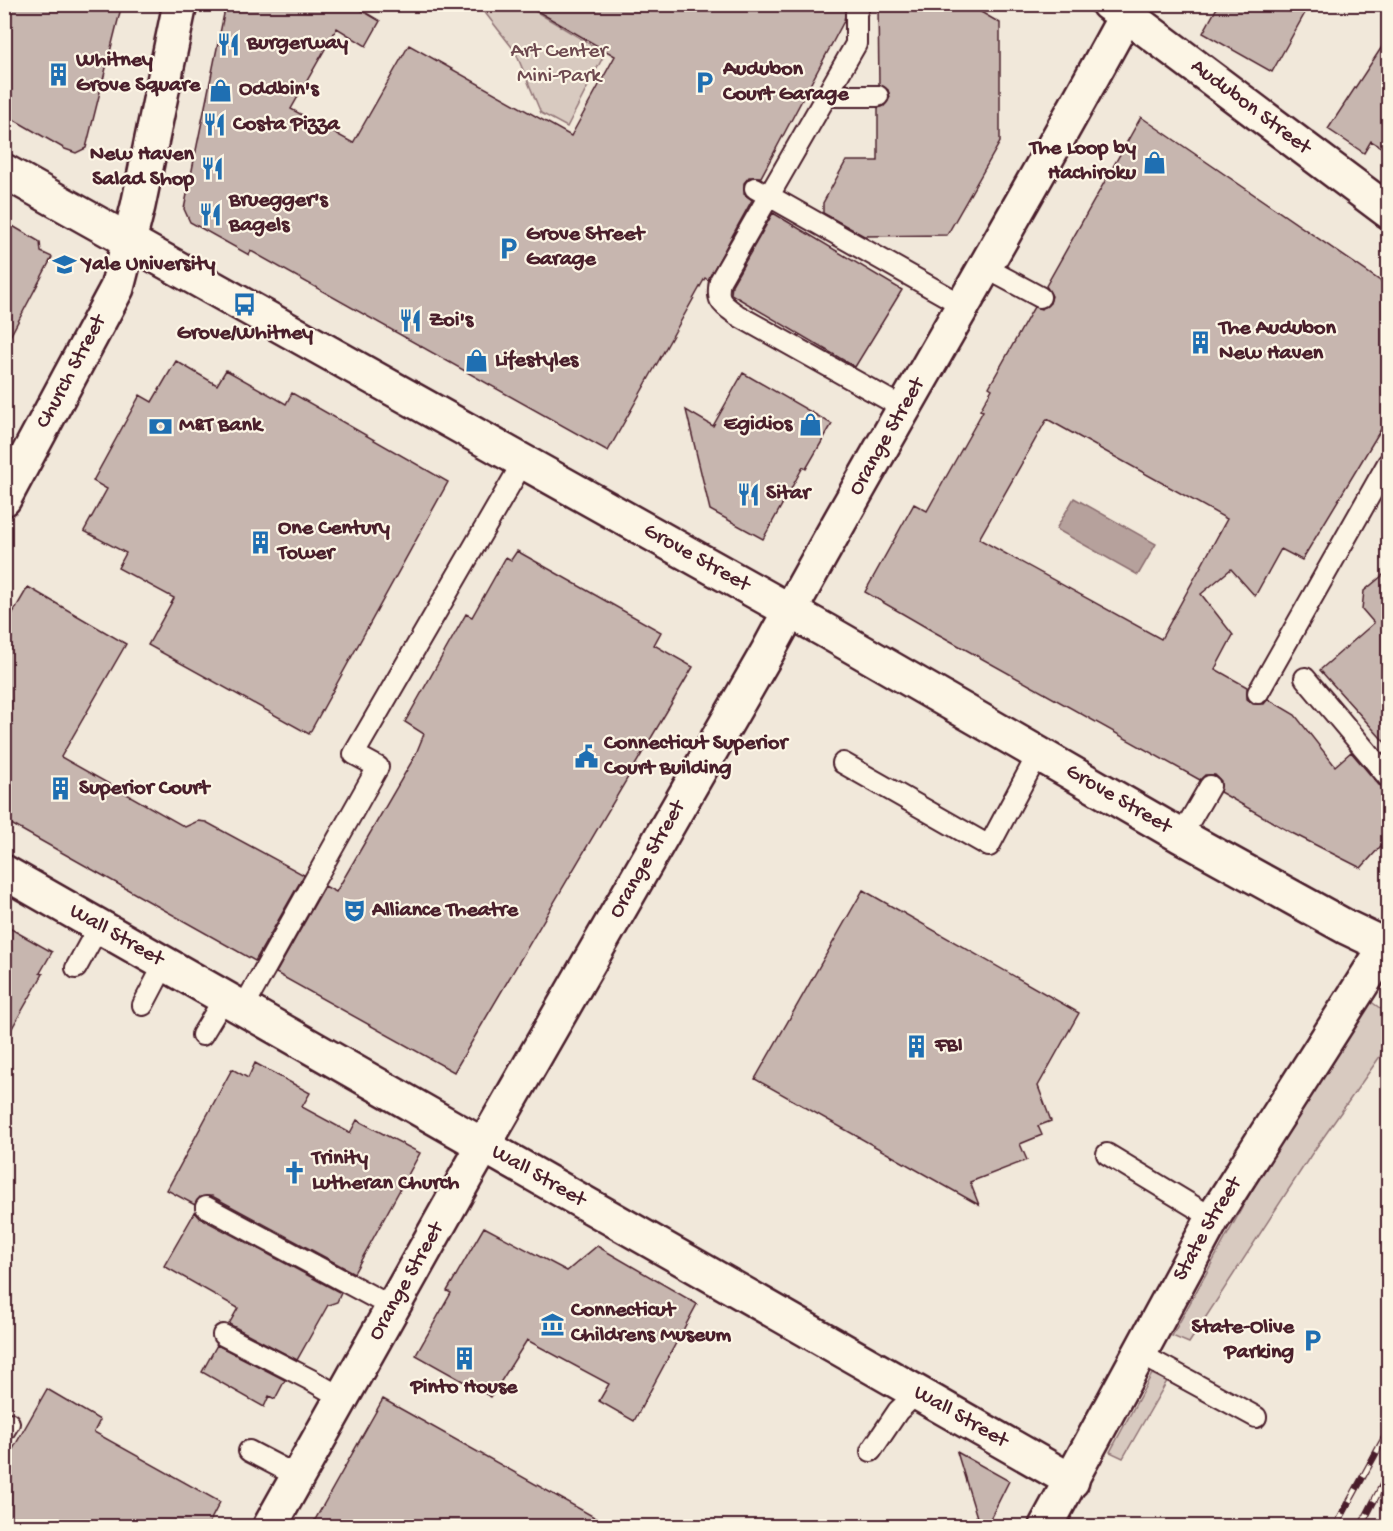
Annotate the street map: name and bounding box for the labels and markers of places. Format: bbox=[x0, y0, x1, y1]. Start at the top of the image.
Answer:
restaurant icon: Burgerway bbox=[216, 31, 242, 57]
place label: Burgerway bbox=[246, 31, 348, 57]
place label: Whitney Grove Square bbox=[75, 48, 201, 99]
place label: Audubon Court Garage bbox=[722, 57, 849, 108]
building icon: Whitney Grove Square bbox=[45, 61, 71, 87]
parking icon: Audubon Court Garage bbox=[692, 70, 718, 96]
shop icon: Oddbin's bbox=[208, 77, 234, 103]
place label: Oddbin's bbox=[239, 77, 320, 103]
restaurant icon: Costa Pizza bbox=[202, 112, 228, 138]
place label: Costa Pizza bbox=[232, 112, 341, 138]
place label: The Loop by Hachiroku bbox=[1028, 136, 1137, 187]
place label: New Haven Salad Shop bbox=[90, 142, 195, 193]
shop icon: The Loop by Hachiroku bbox=[1141, 149, 1167, 175]
restaurant icon: New Haven Salad Shop bbox=[199, 155, 225, 181]
place label: Bruegger's Bagels bbox=[228, 188, 329, 239]
restaurant icon: Bruegger's Bagels bbox=[198, 201, 224, 227]
place label: Grove Street Garage bbox=[526, 222, 646, 273]
parking icon: Grove Street Garage bbox=[495, 235, 521, 261]
school or university icon: Yale University bbox=[51, 252, 77, 278]
place label: Yale University bbox=[79, 252, 215, 278]
bus stop icon: Grove/Whitney bbox=[232, 292, 258, 318]
restaurant icon: Zoi's bbox=[398, 308, 424, 334]
place label: Zoi's bbox=[429, 308, 475, 334]
place label: The Audubon New Haven bbox=[1217, 316, 1336, 367]
place label: Grove/Whitney bbox=[177, 321, 313, 347]
building icon: The Audubon New Haven bbox=[1188, 329, 1214, 355]
shop icon: Lifestyles bbox=[464, 348, 490, 374]
place label: Lifestyles bbox=[495, 348, 580, 374]
place label: Egidios bbox=[724, 412, 794, 438]
shop icon: Egidios bbox=[797, 412, 823, 438]
bank icon: M&T Bank bbox=[148, 413, 174, 439]
place label: M&T Bank bbox=[179, 413, 264, 439]
restaurant icon: Sitar bbox=[735, 481, 761, 507]
place label: Sitar bbox=[766, 481, 812, 507]
place label: One Century Tower bbox=[276, 516, 390, 567]
building icon: One Century Tower bbox=[247, 529, 273, 555]
place label: Connecticut Superior Court Building bbox=[603, 731, 790, 782]
public building icon: Connecticut Superior Court Building bbox=[573, 744, 599, 770]
building icon: Superior Court bbox=[48, 776, 74, 802]
place label: Superior Court bbox=[79, 776, 211, 802]
theatre icon: Alliance Theatre bbox=[341, 898, 367, 924]
place label: Alliance Theatre bbox=[371, 898, 519, 924]
building icon: FBI bbox=[904, 1033, 930, 1059]
place label: FBI bbox=[934, 1033, 963, 1059]
place label: Trinity Lutheran Church bbox=[310, 1146, 460, 1197]
church icon: Trinity Lutheran Church bbox=[281, 1159, 307, 1185]
place label: Connecticut Childrens Museum bbox=[570, 1298, 732, 1349]
museum icon: Connecticut Childrens Museum bbox=[540, 1311, 566, 1337]
place label: State-Olive Parking bbox=[1191, 1315, 1295, 1366]
parking icon: State-Olive Parking bbox=[1299, 1328, 1325, 1354]
building icon: Pinto House bbox=[451, 1346, 477, 1372]
place label: Pinto House bbox=[410, 1375, 518, 1401]

